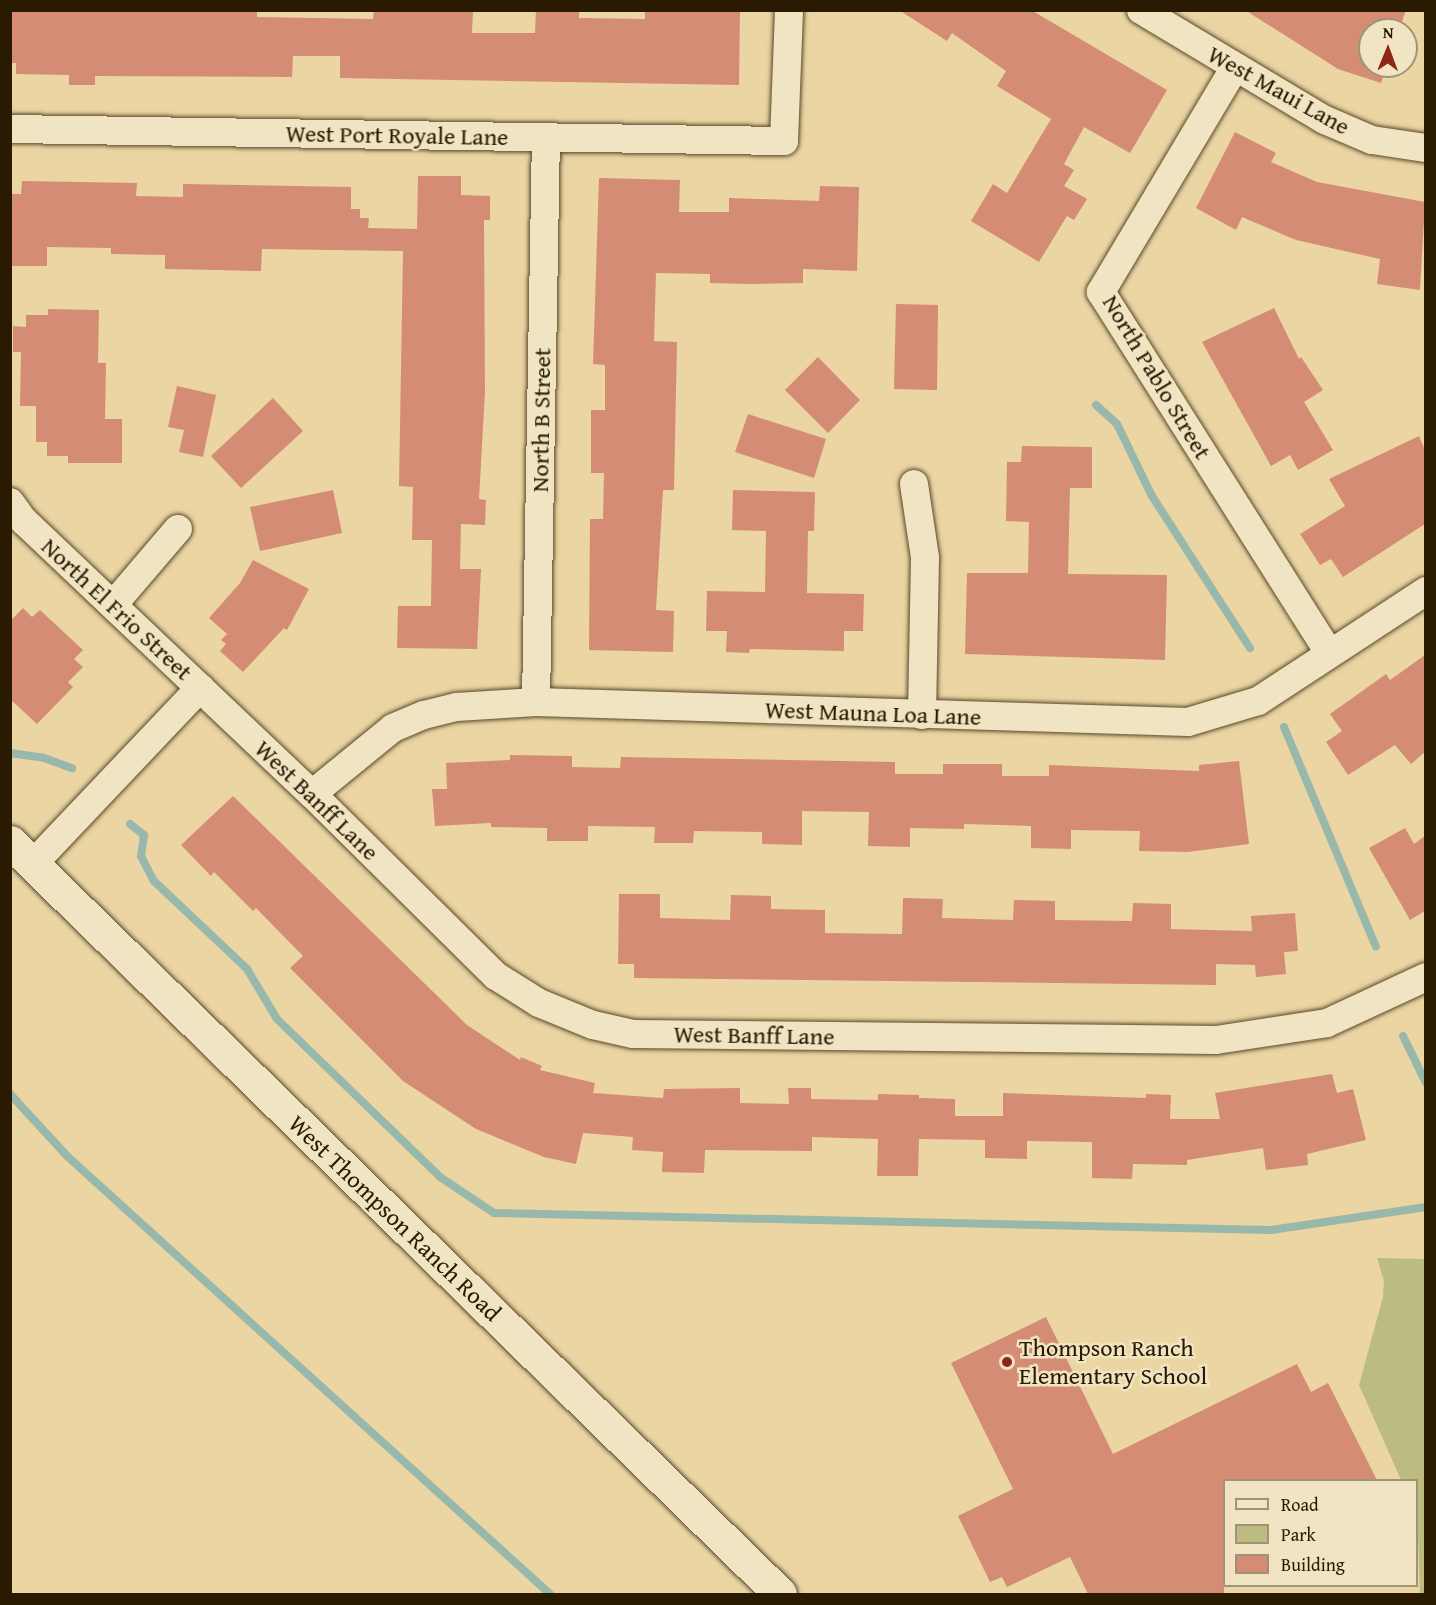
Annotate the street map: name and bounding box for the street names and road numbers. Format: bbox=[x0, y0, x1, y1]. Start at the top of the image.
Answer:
street label: West Maui Lane bbox=[1203, 39, 1355, 141]
street label: West Port Royale Lane bbox=[285, 119, 509, 151]
street label: North Pablo Street bbox=[1097, 290, 1217, 464]
street label: North B Street bbox=[525, 347, 557, 493]
street label: North El Frio Street bbox=[36, 532, 198, 686]
street label: West Mauna Loa Lane bbox=[764, 695, 982, 731]
street label: West Banff Lane bbox=[249, 734, 385, 866]
street label: West Banff Lane bbox=[673, 1019, 835, 1051]
street label: West Thompson Ranch Road bbox=[283, 1109, 507, 1327]

